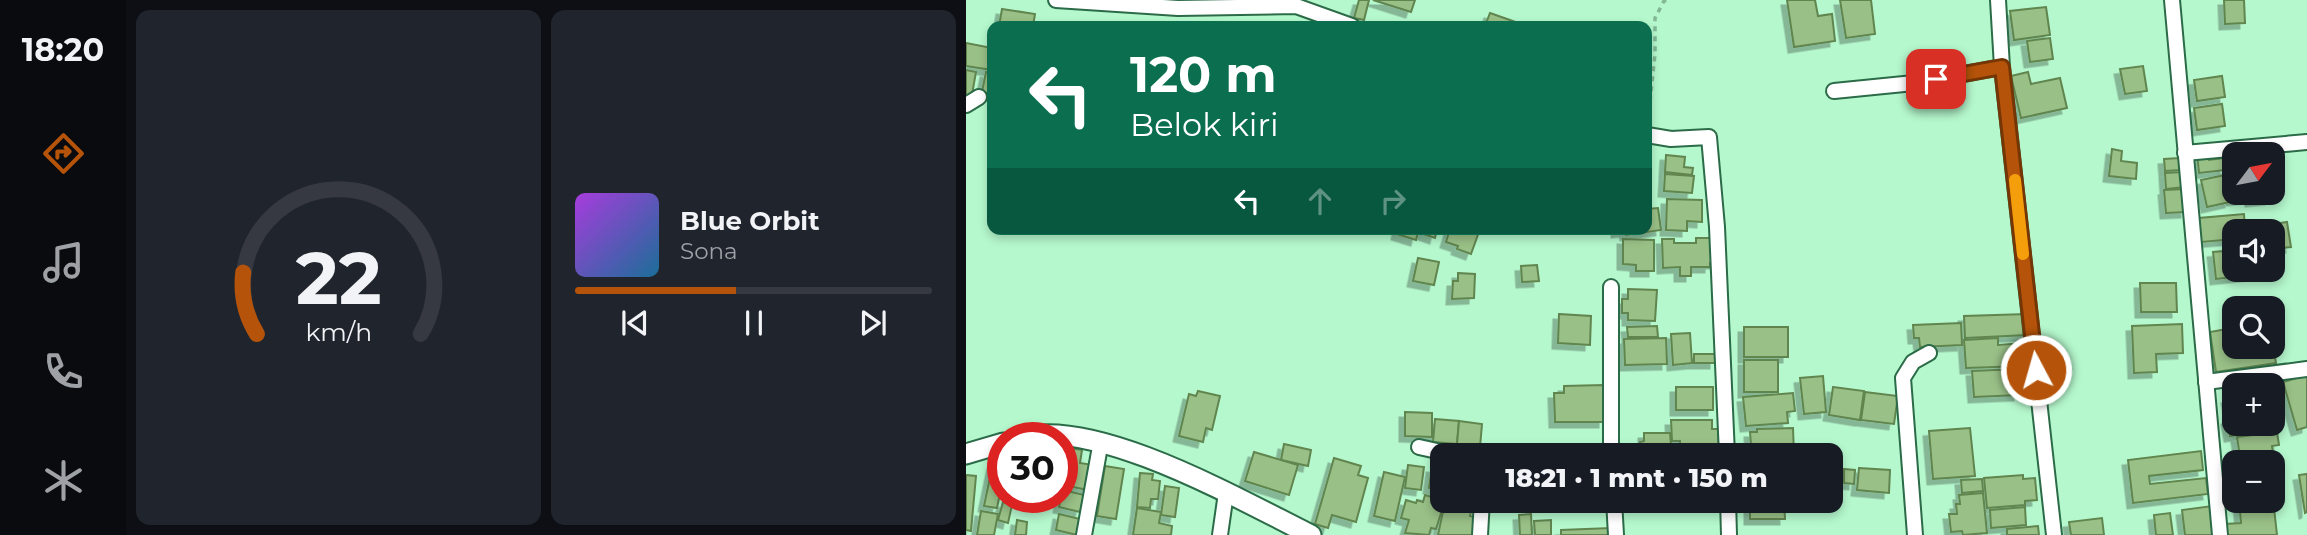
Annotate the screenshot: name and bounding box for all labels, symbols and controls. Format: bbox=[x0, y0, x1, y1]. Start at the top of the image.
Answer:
text: 18:20 bbox=[22, 30, 104, 69]
text: 120 m bbox=[1130, 45, 1277, 104]
icon: left bbox=[1015, 49, 1106, 140]
pin bbox=[1906, 49, 1966, 109]
icon: arrive bbox=[1917, 60, 1955, 98]
text: Belok kiri bbox=[1130, 105, 1279, 144]
icon: directions bbox=[39, 129, 88, 178]
north arrow bbox=[2222, 142, 2286, 205]
map controls bbox=[2222, 142, 2285, 513]
icon: left bbox=[1228, 182, 1266, 220]
icon: ahead bbox=[1301, 182, 1339, 220]
icon: right bbox=[1374, 182, 1412, 220]
text: Blue Orbit bbox=[680, 205, 819, 237]
button: sound bbox=[2222, 219, 2285, 282]
text: 22 bbox=[296, 234, 381, 322]
text: Sona bbox=[680, 237, 738, 265]
icon: music bbox=[39, 238, 88, 287]
button: search bbox=[2222, 296, 2285, 359]
icon: previous bbox=[616, 304, 654, 342]
icon: pause bbox=[735, 304, 773, 342]
icon: next bbox=[854, 304, 892, 342]
text: km/h bbox=[305, 316, 372, 346]
position arrow bbox=[1999, 333, 2073, 407]
icon: phone bbox=[39, 347, 88, 396]
button: + bbox=[2222, 373, 2285, 436]
speed limit sign: 30 bbox=[987, 422, 1078, 513]
button: − bbox=[2222, 450, 2285, 513]
icon: climate bbox=[39, 456, 88, 505]
text: 18:21 · 1 mnt · 150 m bbox=[1505, 462, 1768, 494]

